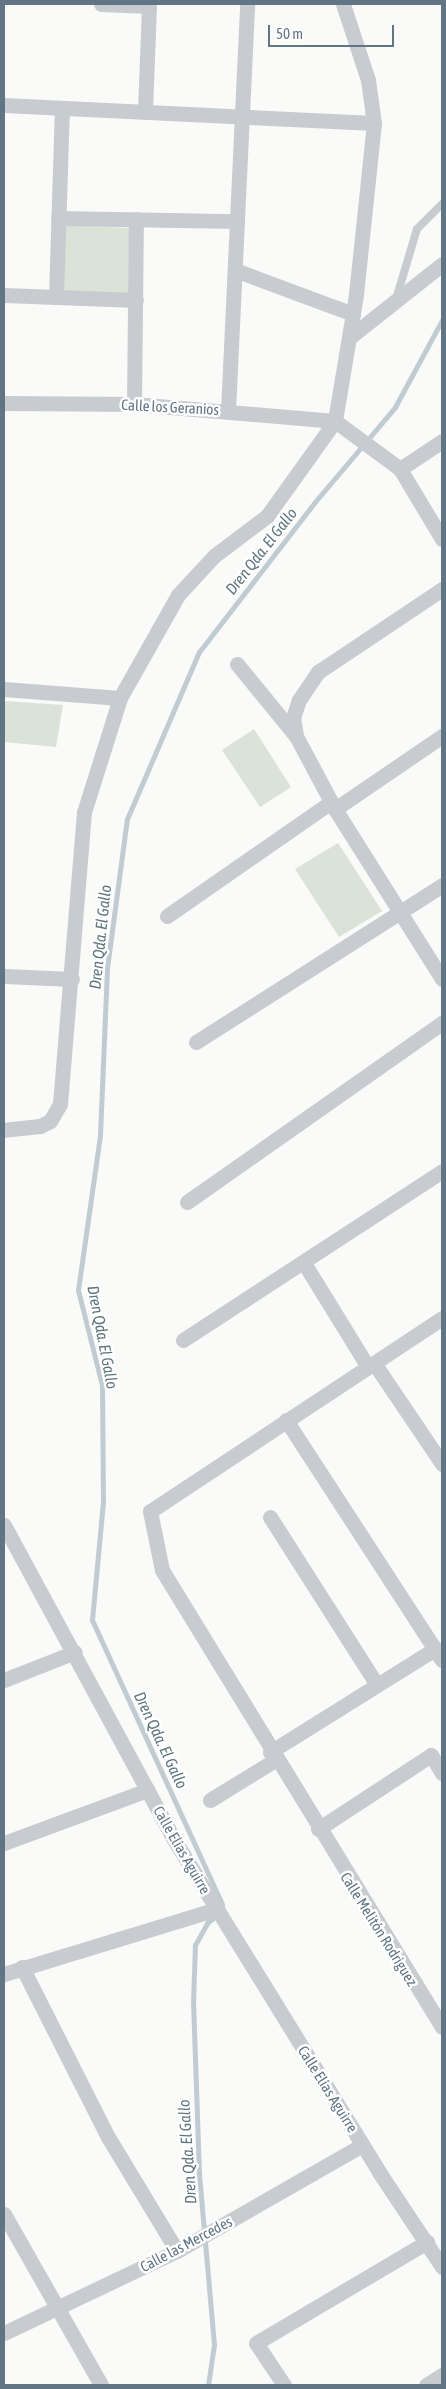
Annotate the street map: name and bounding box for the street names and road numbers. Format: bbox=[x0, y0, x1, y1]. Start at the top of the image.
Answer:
street label: Calle los Geranios bbox=[121, 395, 219, 419]
street label: Calle Elias Aguirre bbox=[150, 1803, 214, 1897]
street label: Calle Melitón Rodriguez bbox=[337, 1869, 421, 1989]
street label: Calle Elías Aguirre bbox=[294, 2042, 362, 2136]
street label: Calle las Mercedes bbox=[137, 2212, 235, 2276]

